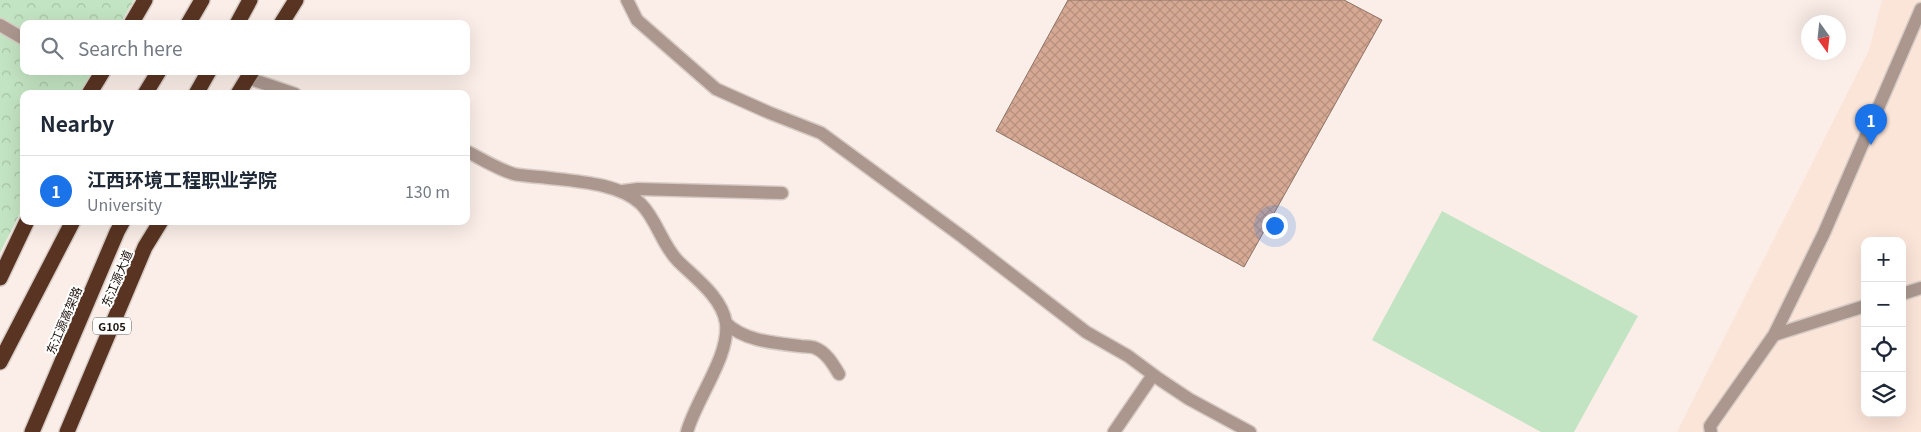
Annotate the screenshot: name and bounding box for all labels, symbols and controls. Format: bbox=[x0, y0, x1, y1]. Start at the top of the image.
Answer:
north arrow bbox=[1801, 15, 1846, 60]
search box bbox=[20, 20, 470, 75]
icon: search bbox=[38, 34, 66, 62]
text: Search here bbox=[78, 34, 182, 61]
pin: 1 bbox=[1855, 104, 1887, 145]
text: Nearby bbox=[40, 108, 114, 138]
text: 江西环境工程职业学院 bbox=[87, 165, 277, 192]
text: 1 bbox=[51, 179, 61, 203]
text: 130 m bbox=[405, 179, 450, 203]
text: University bbox=[87, 192, 162, 216]
your location bbox=[1262, 213, 1288, 239]
map controls bbox=[1861, 237, 1906, 417]
button: + bbox=[1861, 237, 1906, 282]
street label: 东江源大道 bbox=[96, 247, 136, 309]
button: − bbox=[1861, 282, 1906, 327]
street label: 东江源高架路 bbox=[41, 284, 85, 356]
road number: G105 bbox=[93, 318, 131, 334]
button: locate bbox=[1861, 327, 1906, 372]
button: layers bbox=[1861, 372, 1906, 417]

